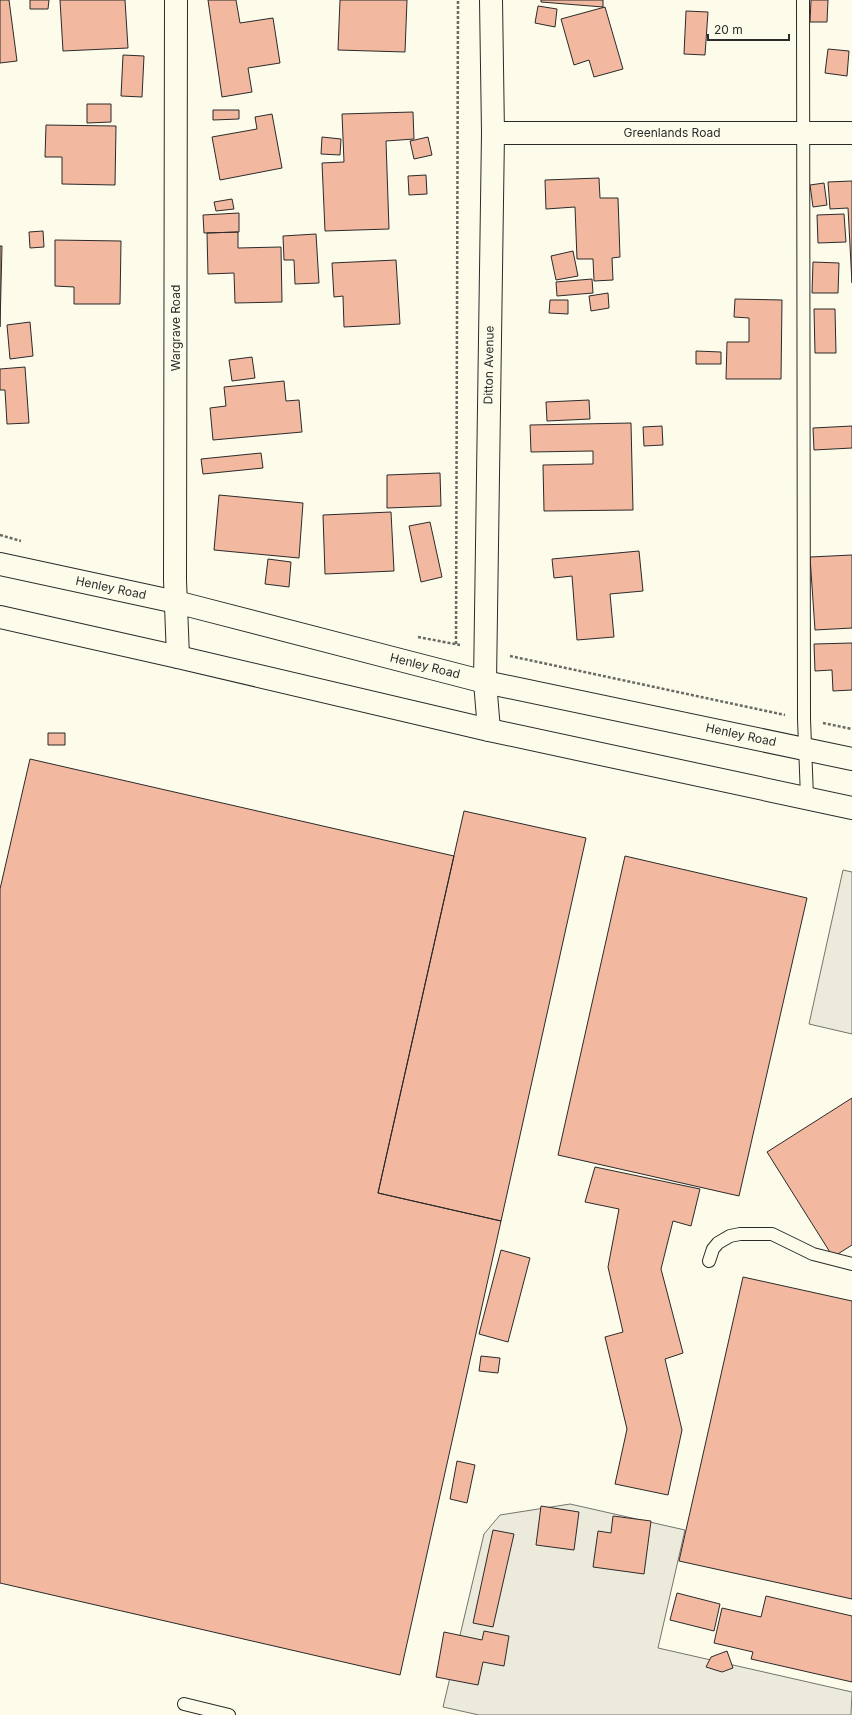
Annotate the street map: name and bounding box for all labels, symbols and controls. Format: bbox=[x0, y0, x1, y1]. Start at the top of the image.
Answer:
scale bar bbox=[708, 16, 789, 42]
text: 20 m bbox=[714, 22, 743, 37]
street label: Greenlands Road bbox=[623, 125, 721, 140]
street label: Wargrave Road bbox=[168, 285, 183, 371]
street label: Ditton Avenue bbox=[480, 325, 497, 405]
street label: Henley Road bbox=[74, 573, 148, 602]
street label: Henley Road bbox=[388, 650, 462, 681]
street label: Henley Road bbox=[704, 720, 778, 749]

